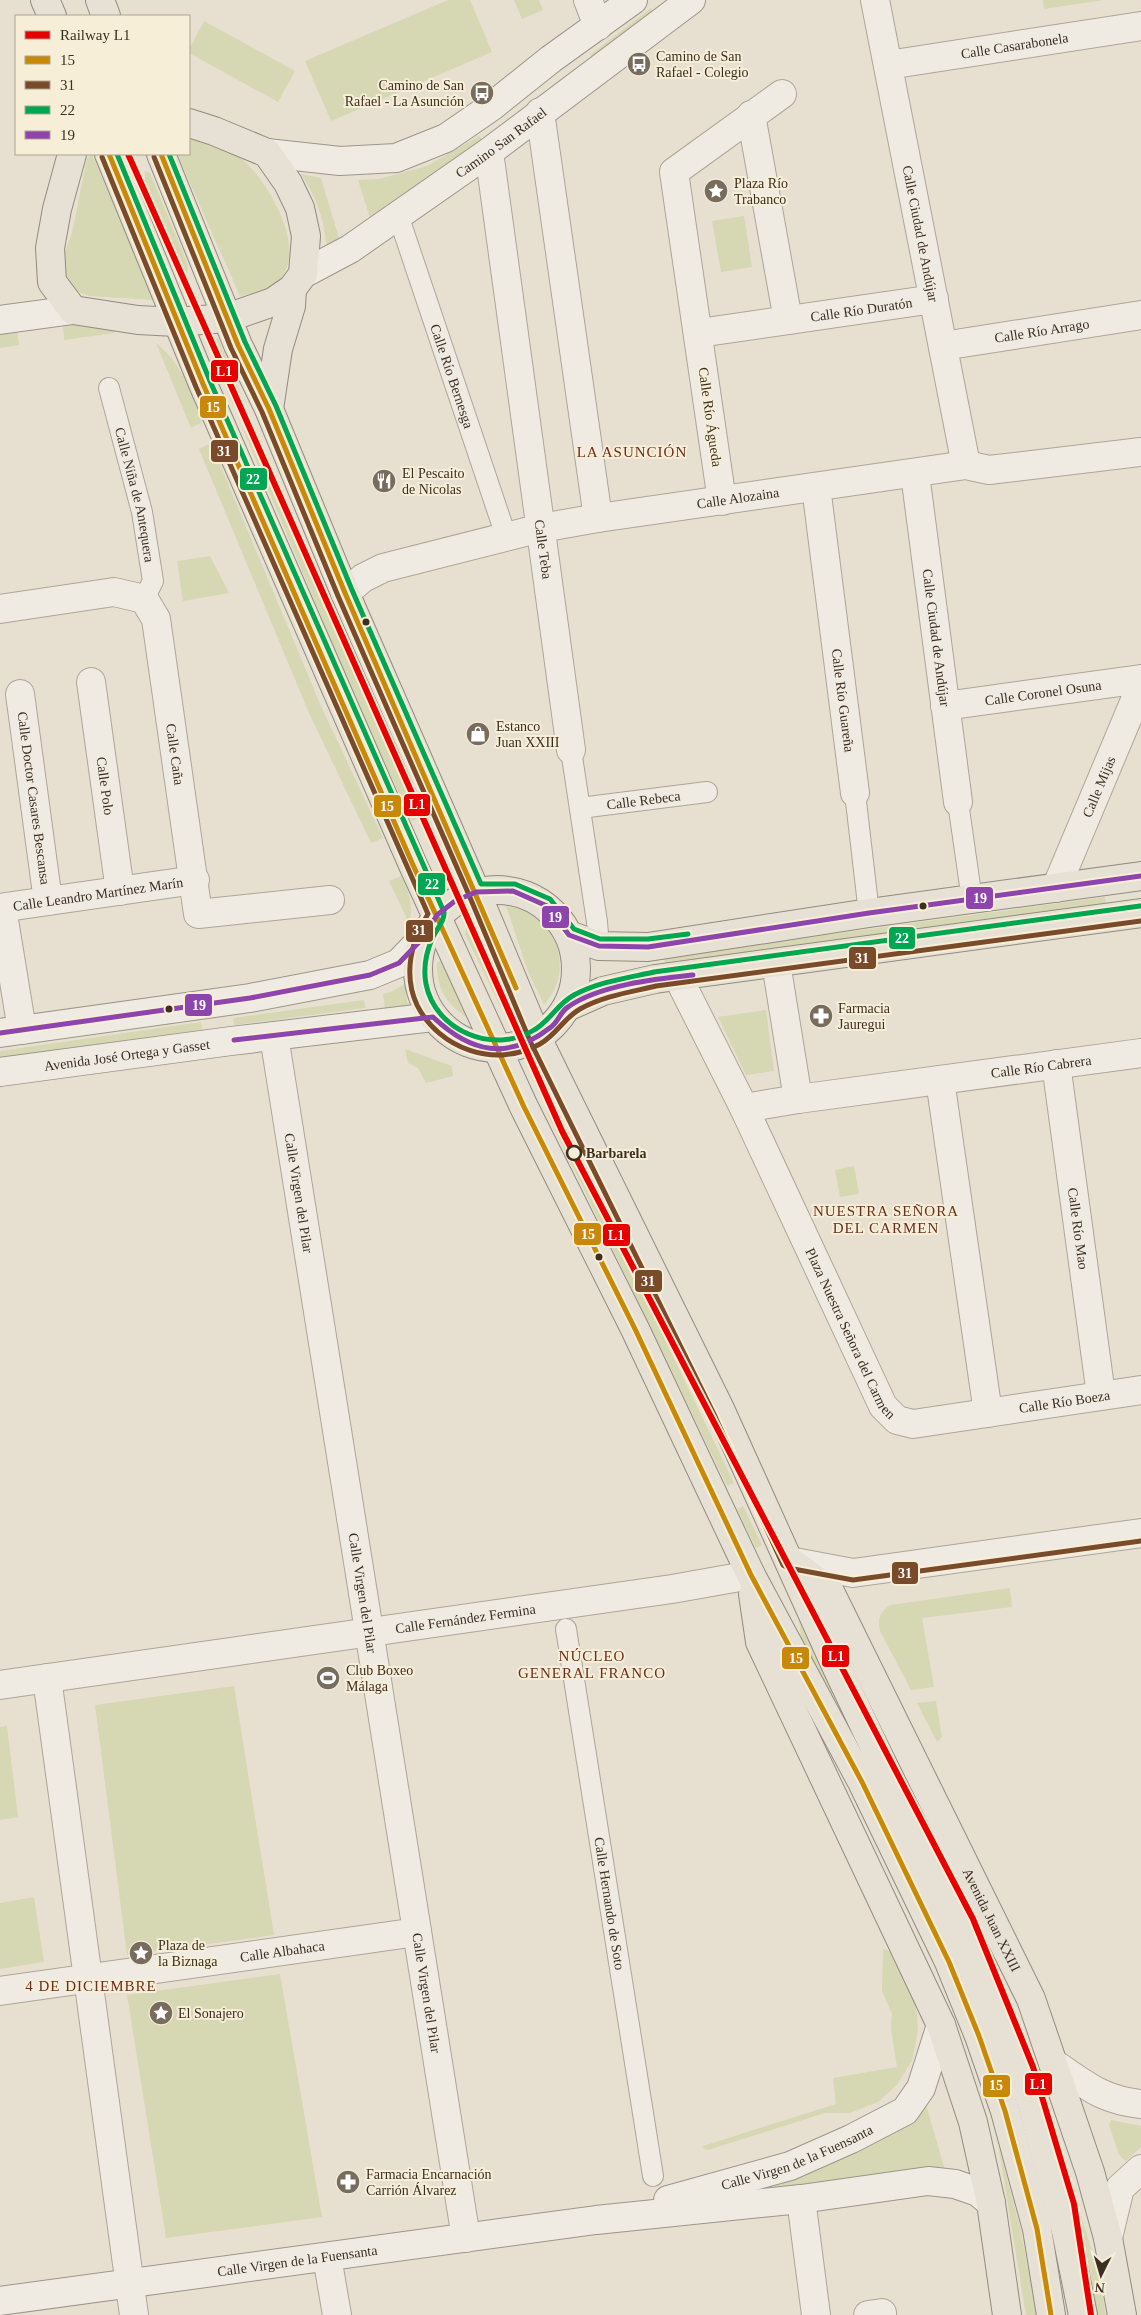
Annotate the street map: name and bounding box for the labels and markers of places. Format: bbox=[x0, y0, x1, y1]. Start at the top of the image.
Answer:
place label: Camino de San Rafael - Colegio bbox=[656, 49, 749, 80]
bus stop icon: Camino de San Rafael - Colegio bbox=[626, 51, 652, 77]
place label: Camino de San Rafael - La Asunción bbox=[345, 78, 464, 109]
bus stop icon: Camino de San Rafael - La Asunción bbox=[469, 80, 495, 106]
place label: Plaza Río Trabanco bbox=[734, 176, 788, 207]
place icon: Plaza Río Trabanco bbox=[703, 178, 729, 204]
place label: El Pescaito de Nicolas bbox=[402, 466, 465, 497]
restaurant icon: El Pescaito de Nicolas bbox=[371, 468, 397, 494]
unlabelled marker bbox=[361, 617, 371, 627]
place label: Estanco Juan XXIII bbox=[496, 719, 560, 750]
shop icon: Estanco Juan XXIII bbox=[465, 721, 491, 747]
unlabelled marker bbox=[918, 901, 928, 911]
place label: Farmacia Jauregui bbox=[838, 1001, 891, 1032]
pharmacy icon: Farmacia Jauregui bbox=[808, 1003, 834, 1029]
unlabelled marker bbox=[164, 1004, 174, 1014]
marker: Barbarela bbox=[566, 1145, 582, 1161]
place label: Barbarela bbox=[586, 1146, 646, 1161]
unlabelled marker bbox=[594, 1252, 604, 1262]
place label: Club Boxeo Málaga bbox=[346, 1663, 413, 1694]
sports icon: Club Boxeo Málaga bbox=[315, 1665, 341, 1691]
place label: Plaza de la Biznaga bbox=[158, 1938, 218, 1969]
place icon: Plaza de la Biznaga bbox=[128, 1940, 154, 1966]
place icon: El Sonajero bbox=[148, 2000, 174, 2026]
place label: El Sonajero bbox=[178, 2006, 244, 2021]
place label: Farmacia Encarnación Carrión Álvarez bbox=[366, 2167, 492, 2198]
pharmacy icon: Farmacia Encarnación Carrión Álvarez bbox=[335, 2169, 361, 2195]

